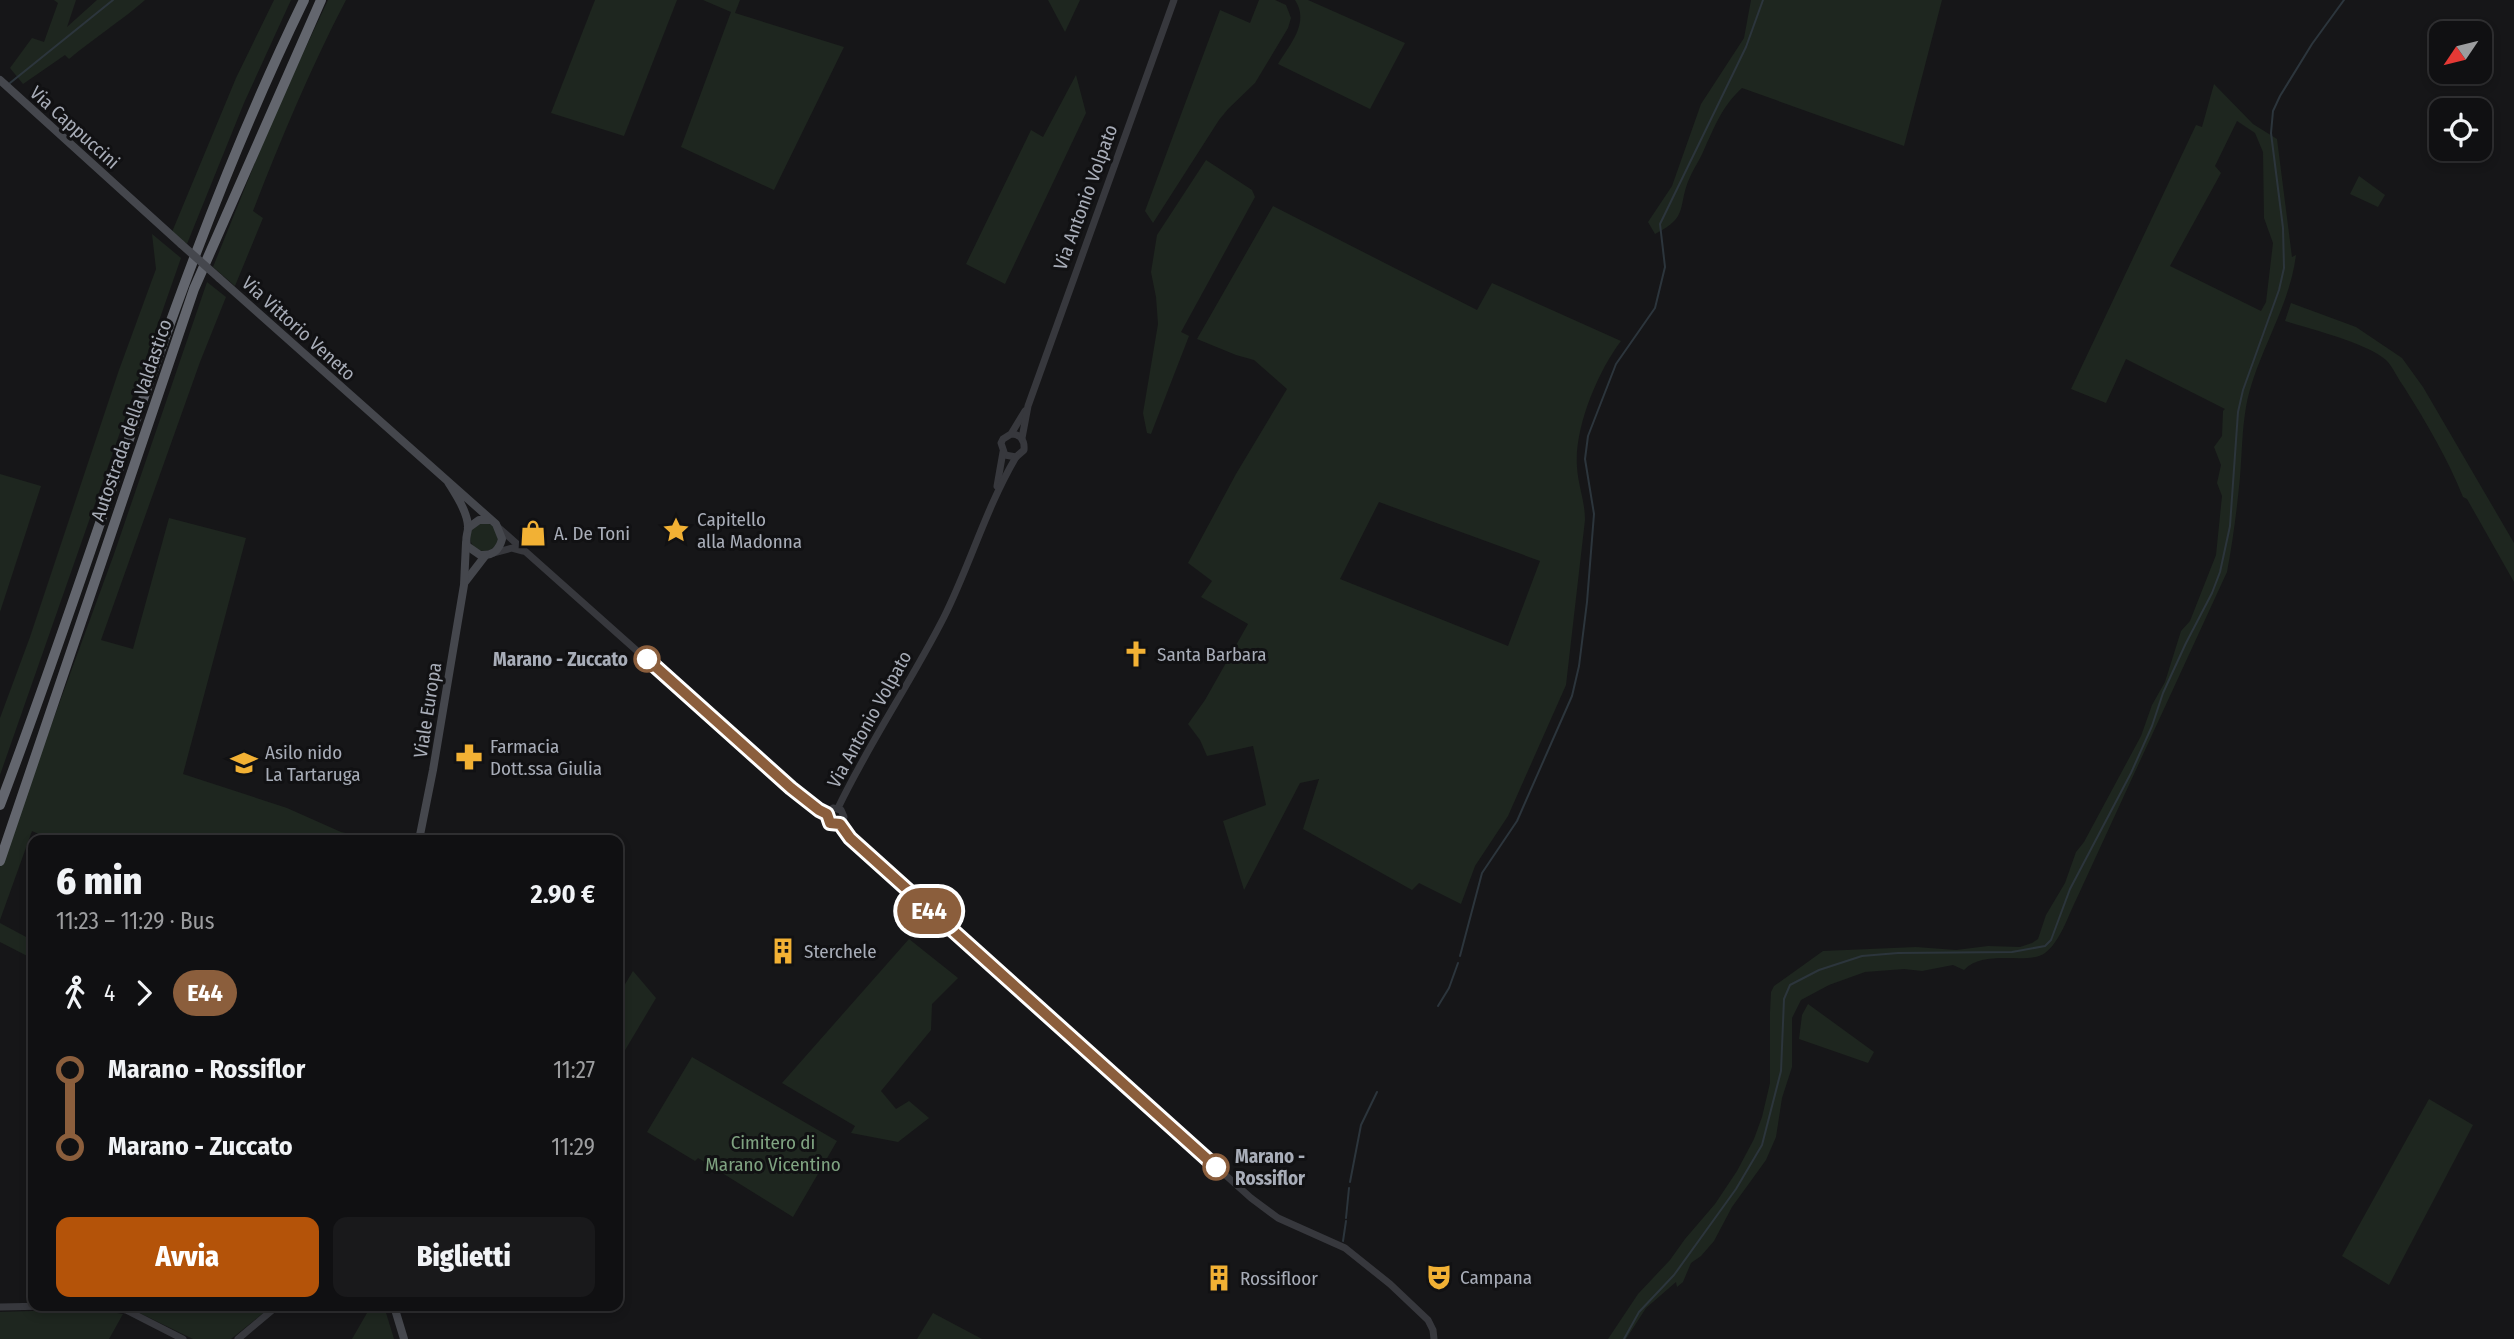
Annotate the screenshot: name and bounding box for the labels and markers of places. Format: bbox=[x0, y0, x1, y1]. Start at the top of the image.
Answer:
place label: Capitello alla Madonna bbox=[697, 508, 802, 553]
place icon: Capitello alla Madonna bbox=[661, 515, 691, 545]
shop icon: A. De Toni bbox=[518, 518, 548, 548]
place label: A. De Toni bbox=[554, 522, 630, 545]
church icon: Santa Barbara bbox=[1121, 639, 1151, 669]
place label: Santa Barbara bbox=[1157, 643, 1267, 666]
marker: Marano - Zuccato bbox=[634, 646, 660, 672]
place label: Marano - Zuccato bbox=[493, 648, 628, 671]
place label: Farmacia Dott.ssa Giulia bbox=[490, 735, 602, 780]
place label: Asilo nido La Tartaruga bbox=[265, 741, 361, 786]
pharmacy icon: Farmacia Dott.ssa Giulia bbox=[454, 742, 484, 772]
school or university icon: Asilo nido La Tartaruga bbox=[229, 748, 259, 778]
building icon: Sterchele bbox=[768, 936, 798, 966]
place label: Sterchele bbox=[804, 940, 877, 963]
place label: Marano - Rossiflor bbox=[1235, 1145, 1306, 1190]
marker: Marano - Rossiflor bbox=[1203, 1154, 1229, 1180]
theatre icon: Campana bbox=[1424, 1262, 1454, 1292]
building icon: Rossifloor bbox=[1204, 1263, 1234, 1293]
place label: Campana bbox=[1460, 1266, 1532, 1289]
place label: Rossifloor bbox=[1240, 1267, 1318, 1290]

